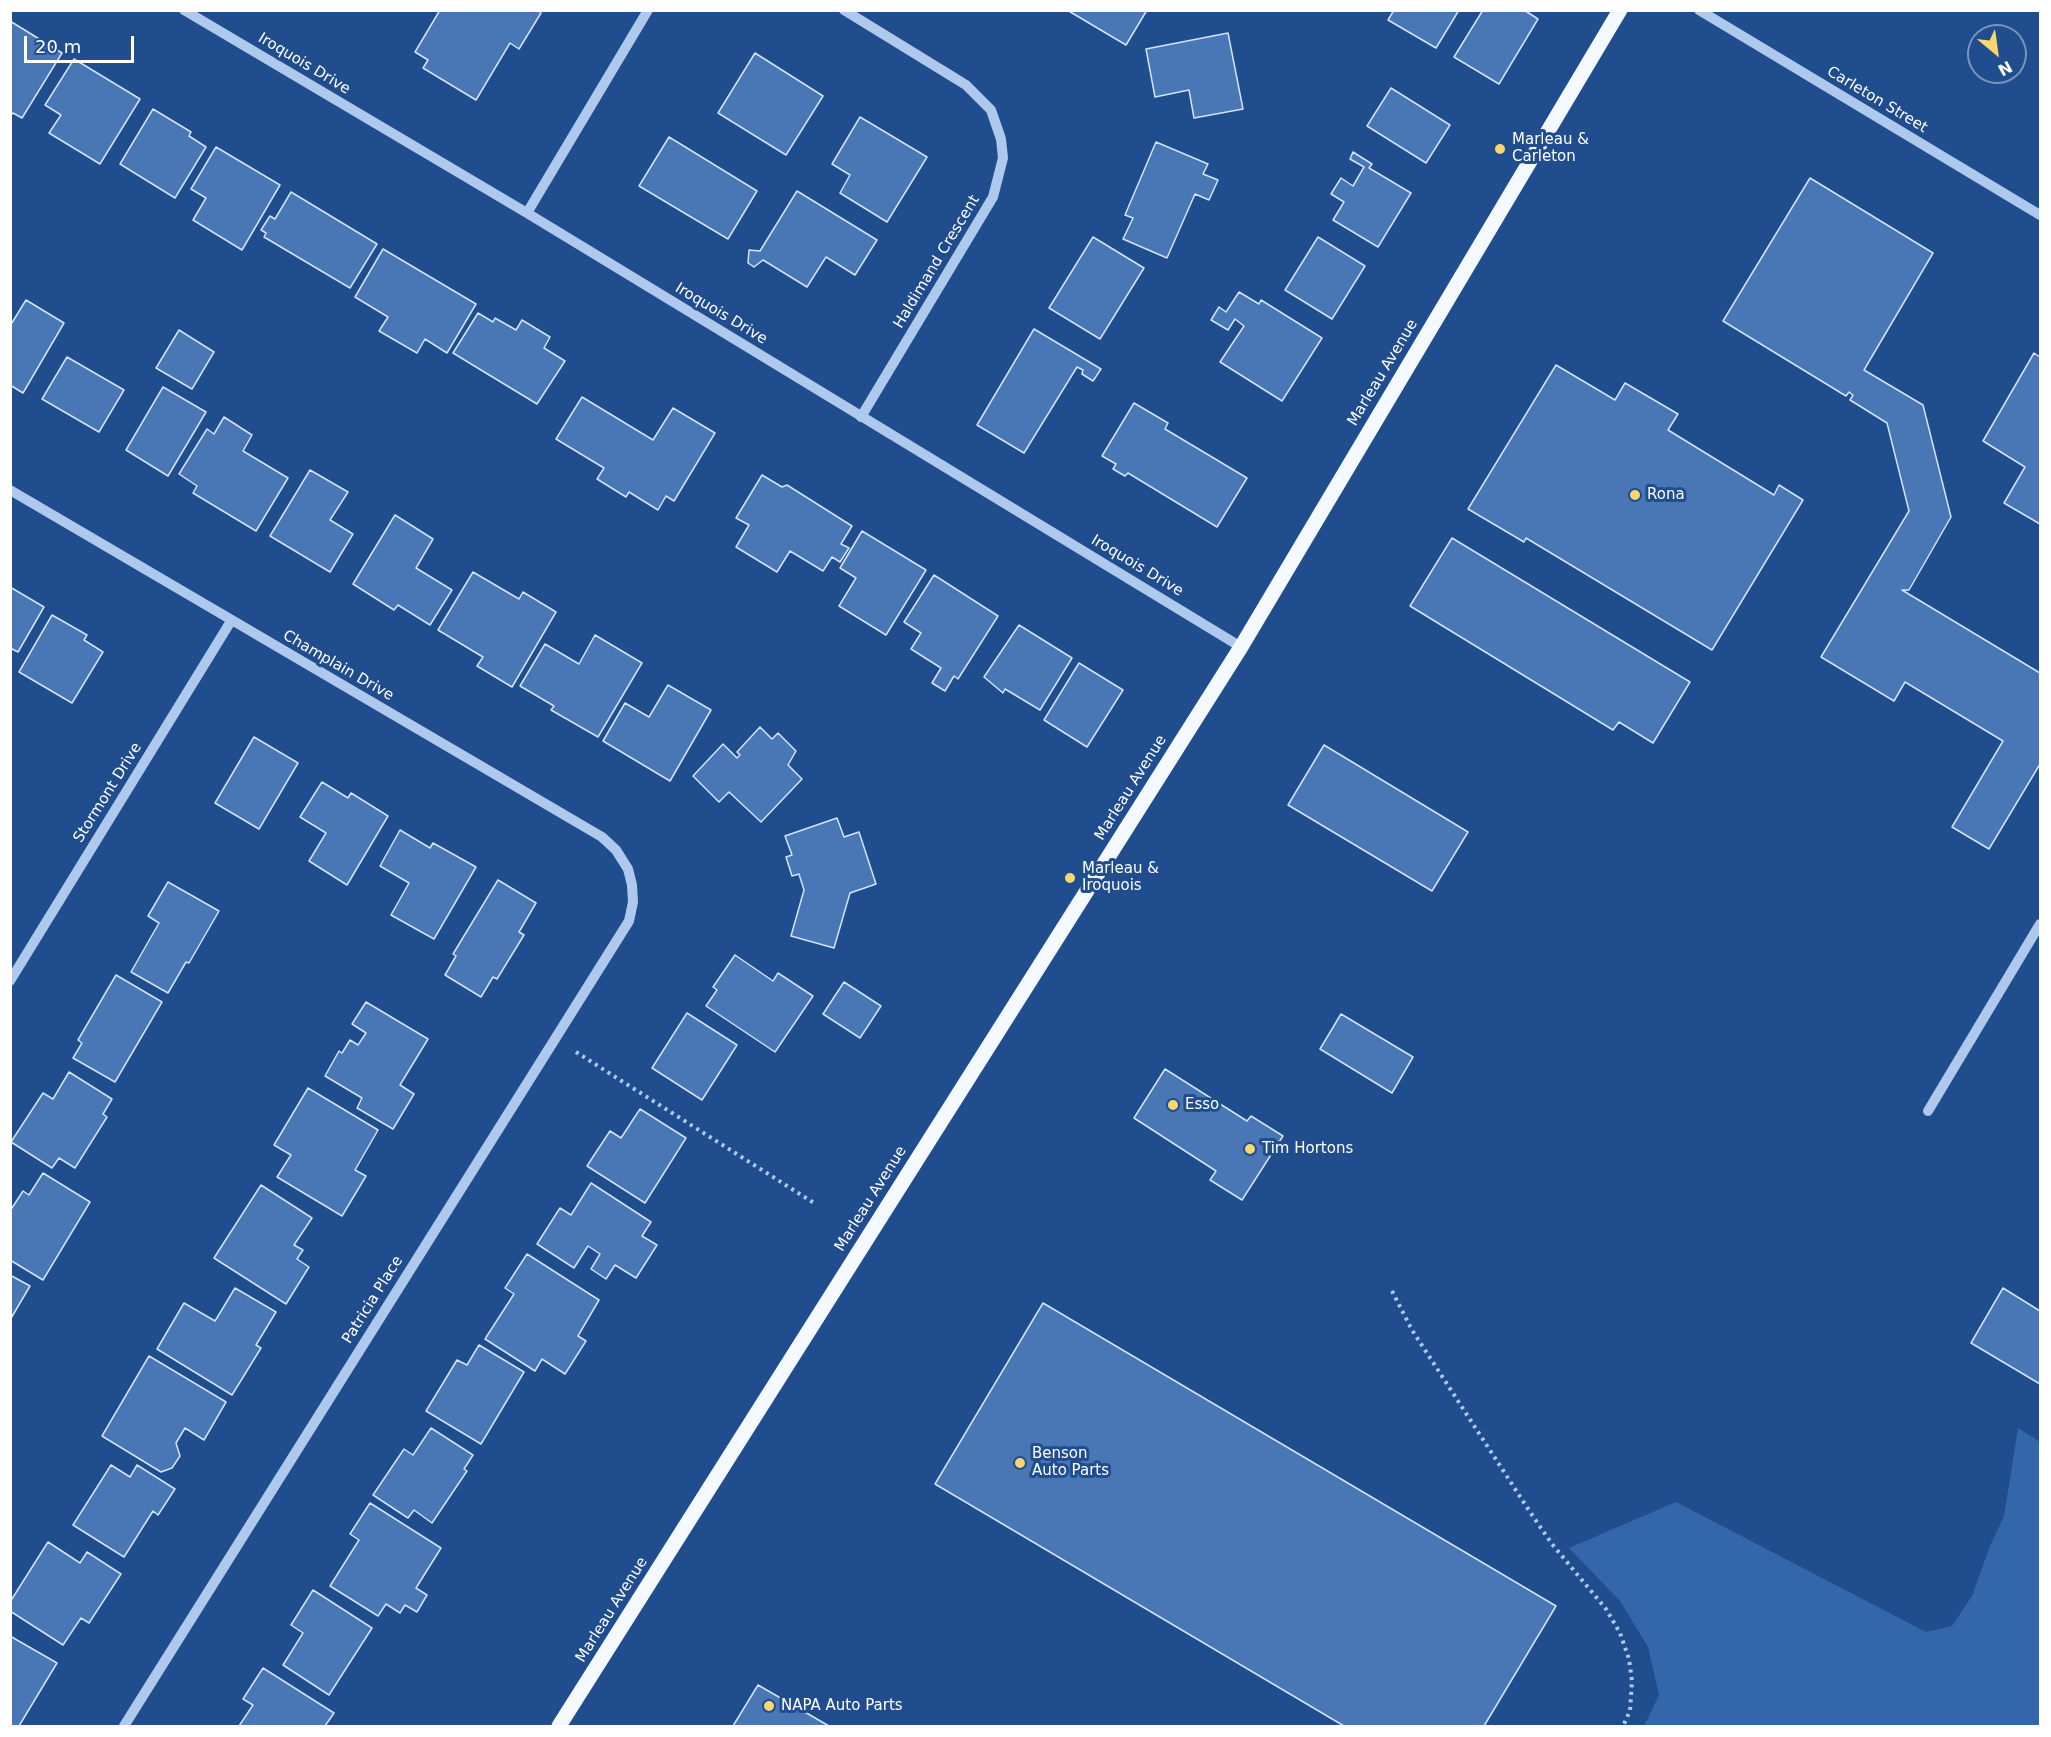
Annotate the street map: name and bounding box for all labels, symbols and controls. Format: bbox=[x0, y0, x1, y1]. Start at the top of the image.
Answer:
scale bar bbox=[27, 24, 136, 62]
north arrow bbox=[1967, 24, 2027, 84]
street label: Iroquois Drive bbox=[255, 29, 353, 99]
text: 20 m bbox=[35, 36, 81, 57]
text: N bbox=[1995, 57, 2015, 80]
street label: Carleton Street bbox=[1823, 63, 1931, 137]
place label: Marleau & Carleton bbox=[1512, 131, 1589, 166]
marker: Marleau & Carleton bbox=[1493, 142, 1507, 156]
street label: Haldimand Crescent bbox=[890, 192, 984, 332]
street label: Iroquois Drive bbox=[672, 279, 770, 349]
street label: Marleau Avenue bbox=[1344, 317, 1422, 429]
place label: Rona bbox=[1647, 486, 1685, 504]
marker: Rona bbox=[1628, 488, 1642, 502]
street label: Iroquois Drive bbox=[1088, 531, 1186, 601]
street label: Champlain Drive bbox=[279, 627, 397, 705]
street label: Marleau Avenue bbox=[1091, 732, 1171, 844]
street label: Stormont Drive bbox=[70, 740, 146, 846]
place label: Marleau & Iroquois bbox=[1082, 860, 1159, 895]
marker: Marleau & Iroquois bbox=[1063, 871, 1077, 885]
place label: Esso bbox=[1185, 1096, 1219, 1114]
marker: Esso bbox=[1166, 1098, 1180, 1112]
place label: Tim Hortons bbox=[1262, 1140, 1353, 1158]
marker: Tim Hortons bbox=[1243, 1142, 1257, 1156]
street label: Marleau Avenue bbox=[831, 1143, 911, 1255]
street label: Patricia Place bbox=[339, 1253, 407, 1347]
place label: Benson Auto Parts bbox=[1032, 1445, 1109, 1480]
marker: Benson Auto Parts bbox=[1013, 1456, 1027, 1470]
street label: Marleau Avenue bbox=[572, 1554, 652, 1666]
place label: NAPA Auto Parts bbox=[781, 1697, 903, 1715]
marker: NAPA Auto Parts bbox=[762, 1699, 776, 1713]

